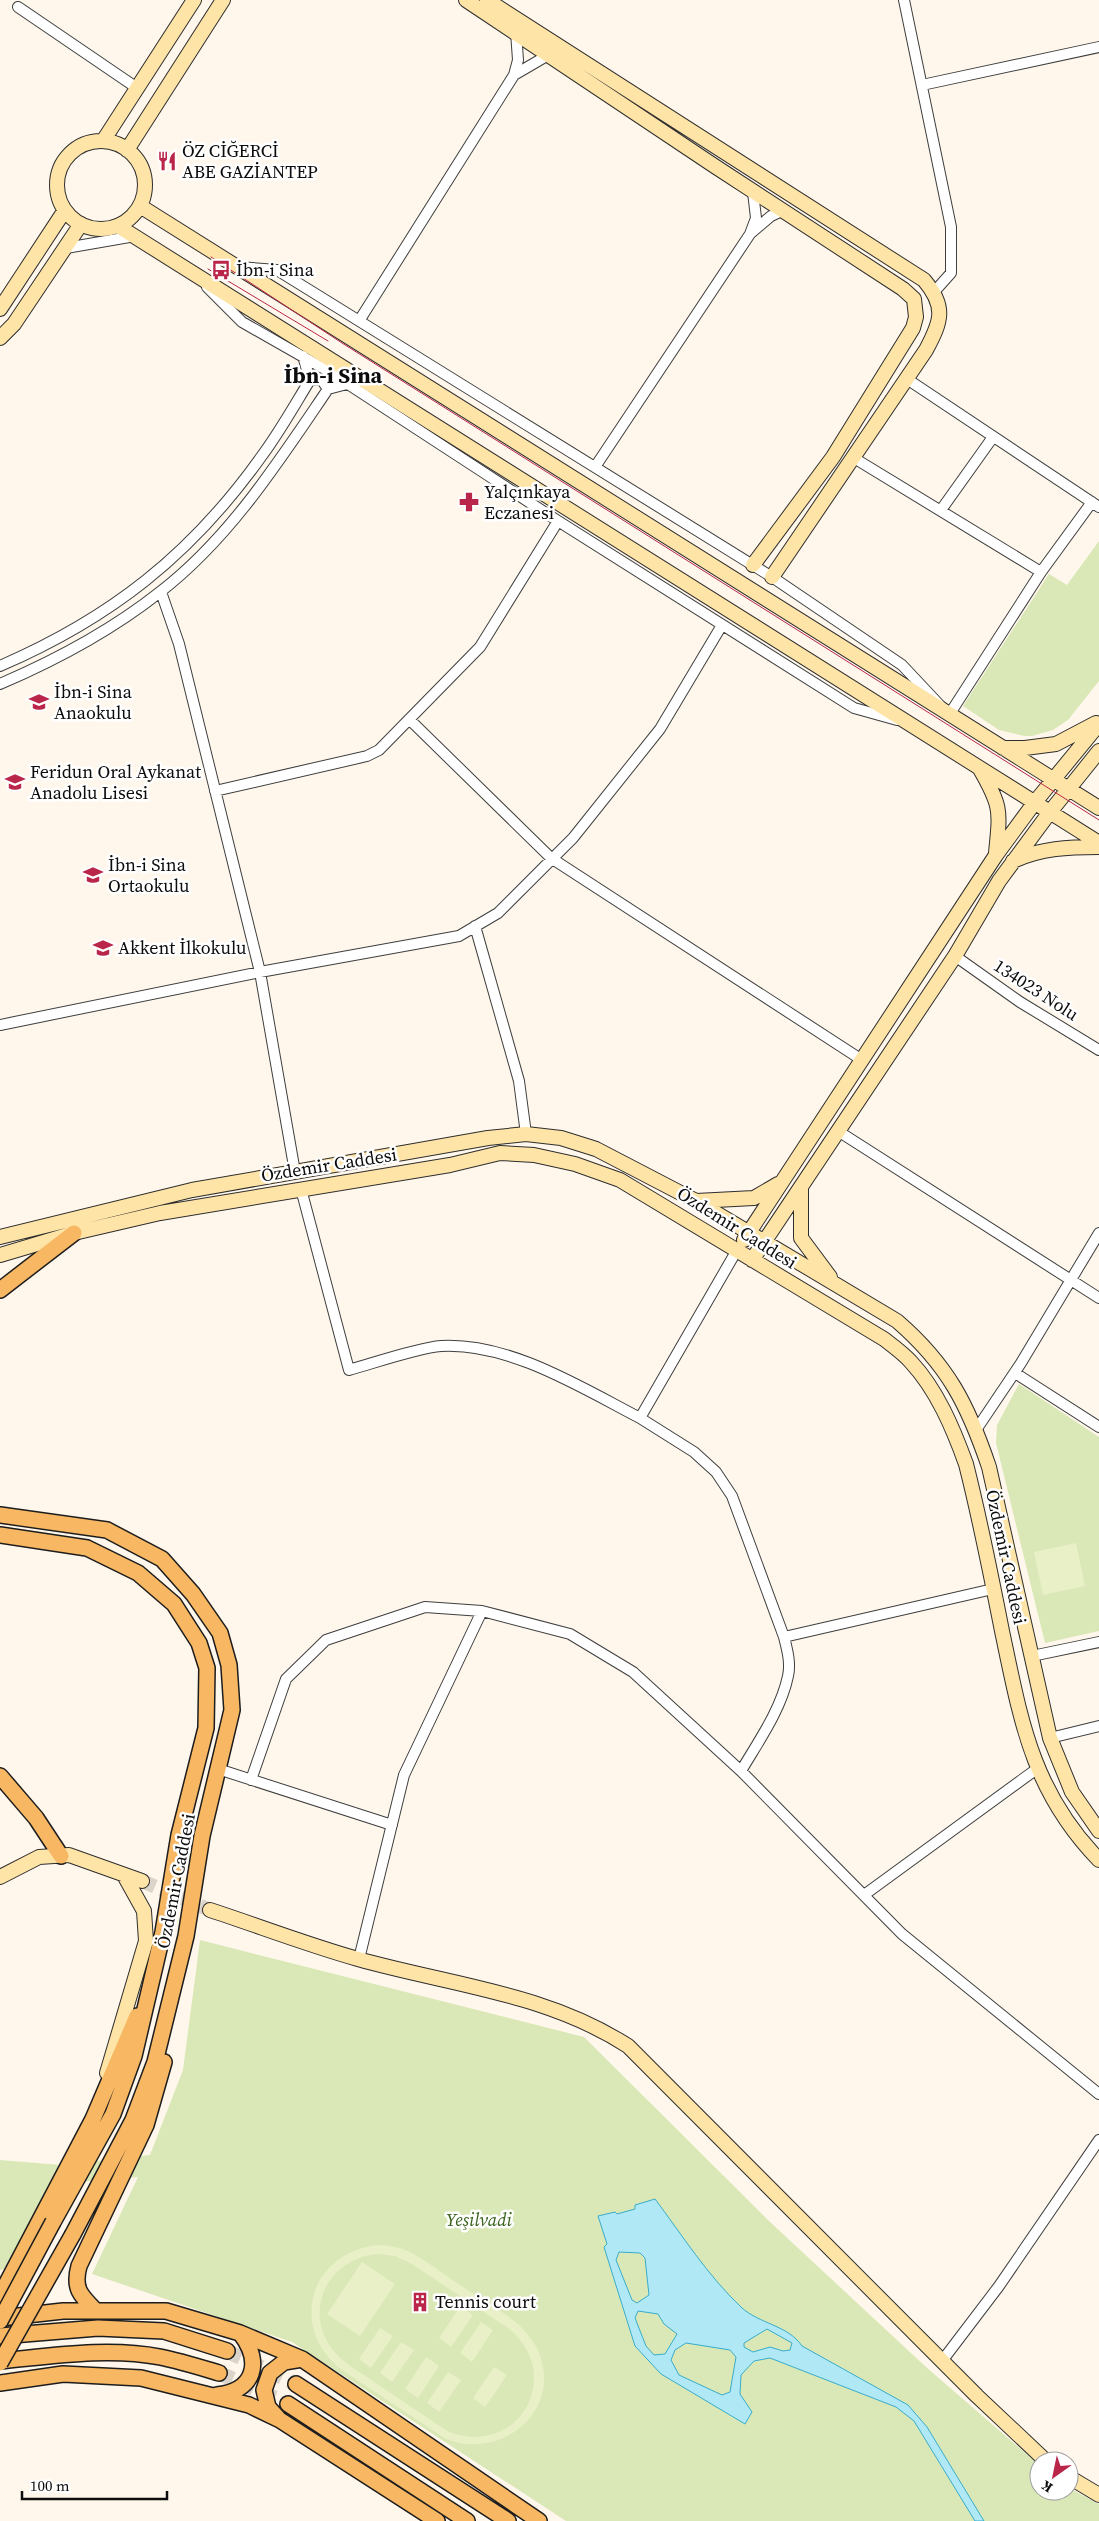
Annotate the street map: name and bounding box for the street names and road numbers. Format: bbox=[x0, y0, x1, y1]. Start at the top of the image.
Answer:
street label: 134023 Nolu bbox=[989, 953, 1084, 1026]
street label: Özdemir Caddesi bbox=[259, 1141, 399, 1188]
street label: Özdemir Caddesi bbox=[673, 1181, 802, 1274]
street label: Özdemir Caddesi bbox=[980, 1487, 1033, 1626]
street label: Özdemir Caddesi bbox=[150, 1811, 201, 1951]

